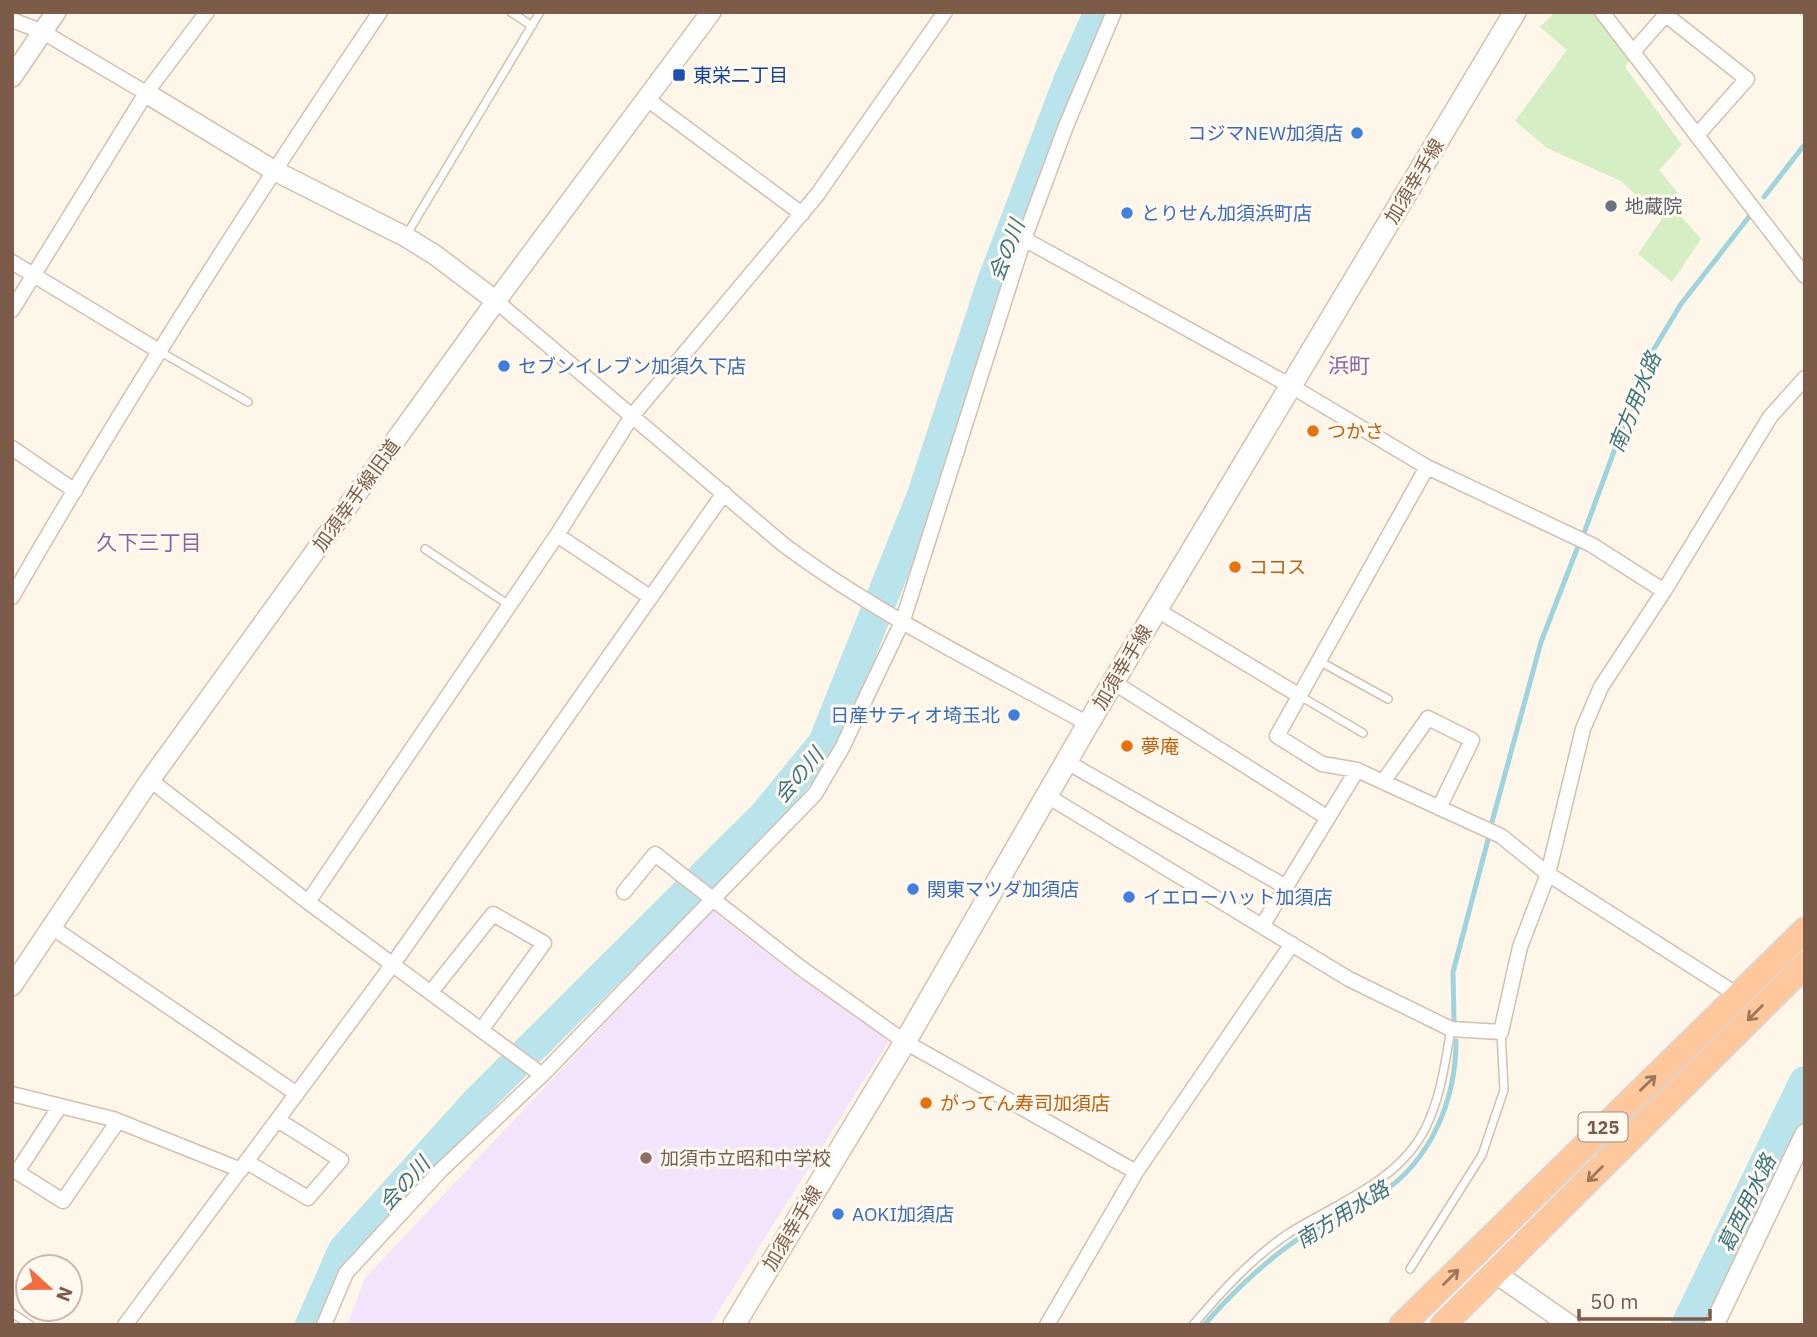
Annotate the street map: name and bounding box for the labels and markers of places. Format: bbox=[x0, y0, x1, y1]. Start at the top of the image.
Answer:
place label: 東栄二丁目 bbox=[693, 63, 788, 87]
marker: 東栄二丁目 bbox=[671, 67, 687, 83]
place label: コジマNEW加須店 bbox=[1188, 121, 1343, 145]
marker: コジマNEW加須店 bbox=[1349, 125, 1365, 141]
place label: 地蔵院 bbox=[1625, 194, 1682, 218]
marker: 地蔵院 bbox=[1603, 198, 1619, 214]
place label: とりせん加須浜町店 bbox=[1141, 201, 1312, 225]
marker: とりせん加須浜町店 bbox=[1119, 205, 1135, 221]
place label: セブンイレブン加須久下店 bbox=[518, 354, 746, 378]
marker: セブンイレブン加須久下店 bbox=[496, 358, 512, 374]
place label: つかさ bbox=[1327, 419, 1384, 443]
marker: つかさ bbox=[1305, 423, 1321, 439]
place label: ココス bbox=[1249, 555, 1306, 579]
marker: ココス bbox=[1227, 559, 1243, 575]
place label: 日産サティオ埼玉北 bbox=[830, 703, 1000, 727]
marker: 日産サティオ埼玉北 bbox=[1006, 707, 1022, 723]
place label: 夢庵 bbox=[1141, 734, 1179, 758]
marker: 夢庵 bbox=[1119, 738, 1135, 754]
place label: 関東マツダ加須店 bbox=[927, 877, 1079, 901]
marker: 関東マツダ加須店 bbox=[905, 881, 921, 897]
place label: イエローハット加須店 bbox=[1143, 885, 1332, 909]
marker: イエローハット加須店 bbox=[1121, 889, 1137, 905]
place label: がってん寿司加須店 bbox=[940, 1091, 1110, 1115]
marker: がってん寿司加須店 bbox=[918, 1095, 934, 1111]
place label: 加須市立昭和中学校 bbox=[660, 1146, 831, 1170]
marker: 加須市立昭和中学校 bbox=[638, 1150, 654, 1166]
place label: AOKI加須店 bbox=[852, 1202, 954, 1226]
marker: AOKI加須店 bbox=[830, 1206, 846, 1222]

